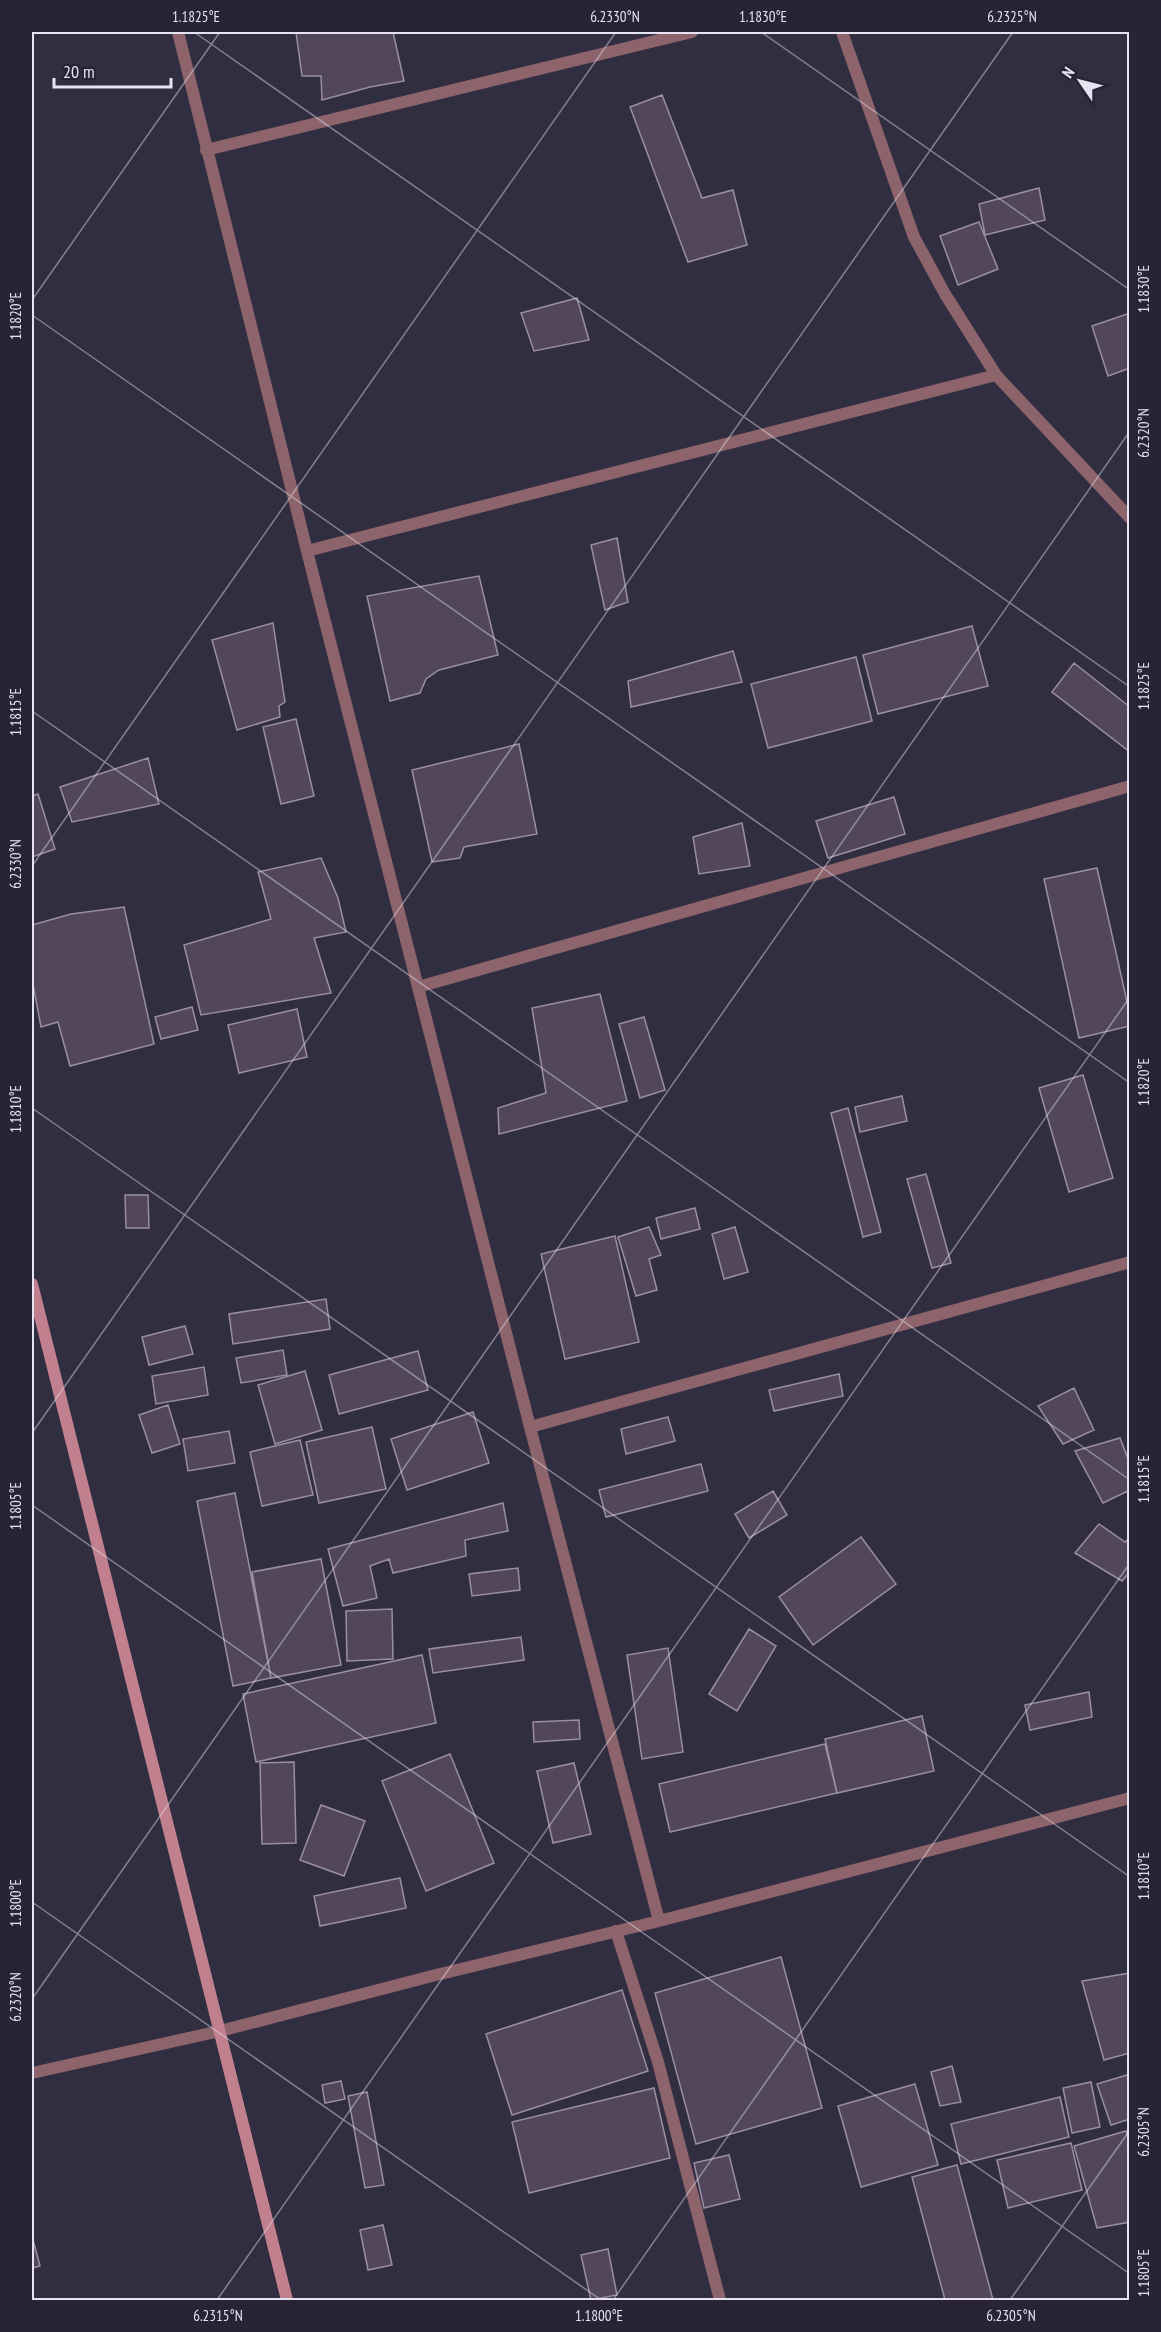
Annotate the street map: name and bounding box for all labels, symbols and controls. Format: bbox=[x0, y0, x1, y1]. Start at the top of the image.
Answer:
text: 1.1825°E bbox=[172, 7, 220, 26]
text: 6.2330°N bbox=[590, 7, 640, 26]
text: 1.1830°E bbox=[739, 7, 787, 26]
text: 6.2325°N bbox=[987, 7, 1037, 26]
scale bar bbox=[54, 51, 171, 89]
north arrow bbox=[1050, 51, 1110, 111]
text: 20 m bbox=[63, 60, 95, 83]
text: N bbox=[1057, 63, 1078, 82]
text: 1.1830°E bbox=[1134, 265, 1153, 313]
text: 1.1820°E bbox=[6, 292, 25, 340]
text: 6.2320°N bbox=[1134, 408, 1153, 458]
text: 1.1825°E bbox=[1134, 662, 1153, 710]
text: 1.1815°E bbox=[6, 688, 25, 736]
text: 6.2330°N bbox=[6, 839, 25, 889]
text: 1.1820°E bbox=[1134, 1058, 1153, 1106]
text: 1.1810°E bbox=[6, 1085, 25, 1133]
text: 1.1815°E bbox=[1134, 1455, 1153, 1503]
text: 1.1805°E bbox=[6, 1482, 25, 1530]
text: 1.1810°E bbox=[1134, 1852, 1153, 1900]
text: 1.1800°E bbox=[6, 1879, 25, 1927]
text: 6.2320°N bbox=[6, 1972, 25, 2022]
text: 6.2305°N bbox=[1134, 2107, 1153, 2157]
text: 1.1805°E bbox=[1134, 2249, 1153, 2297]
text: 6.2315°N bbox=[193, 2306, 243, 2325]
text: 1.1800°E bbox=[575, 2306, 623, 2325]
text: 6.2305°N bbox=[986, 2306, 1036, 2325]

